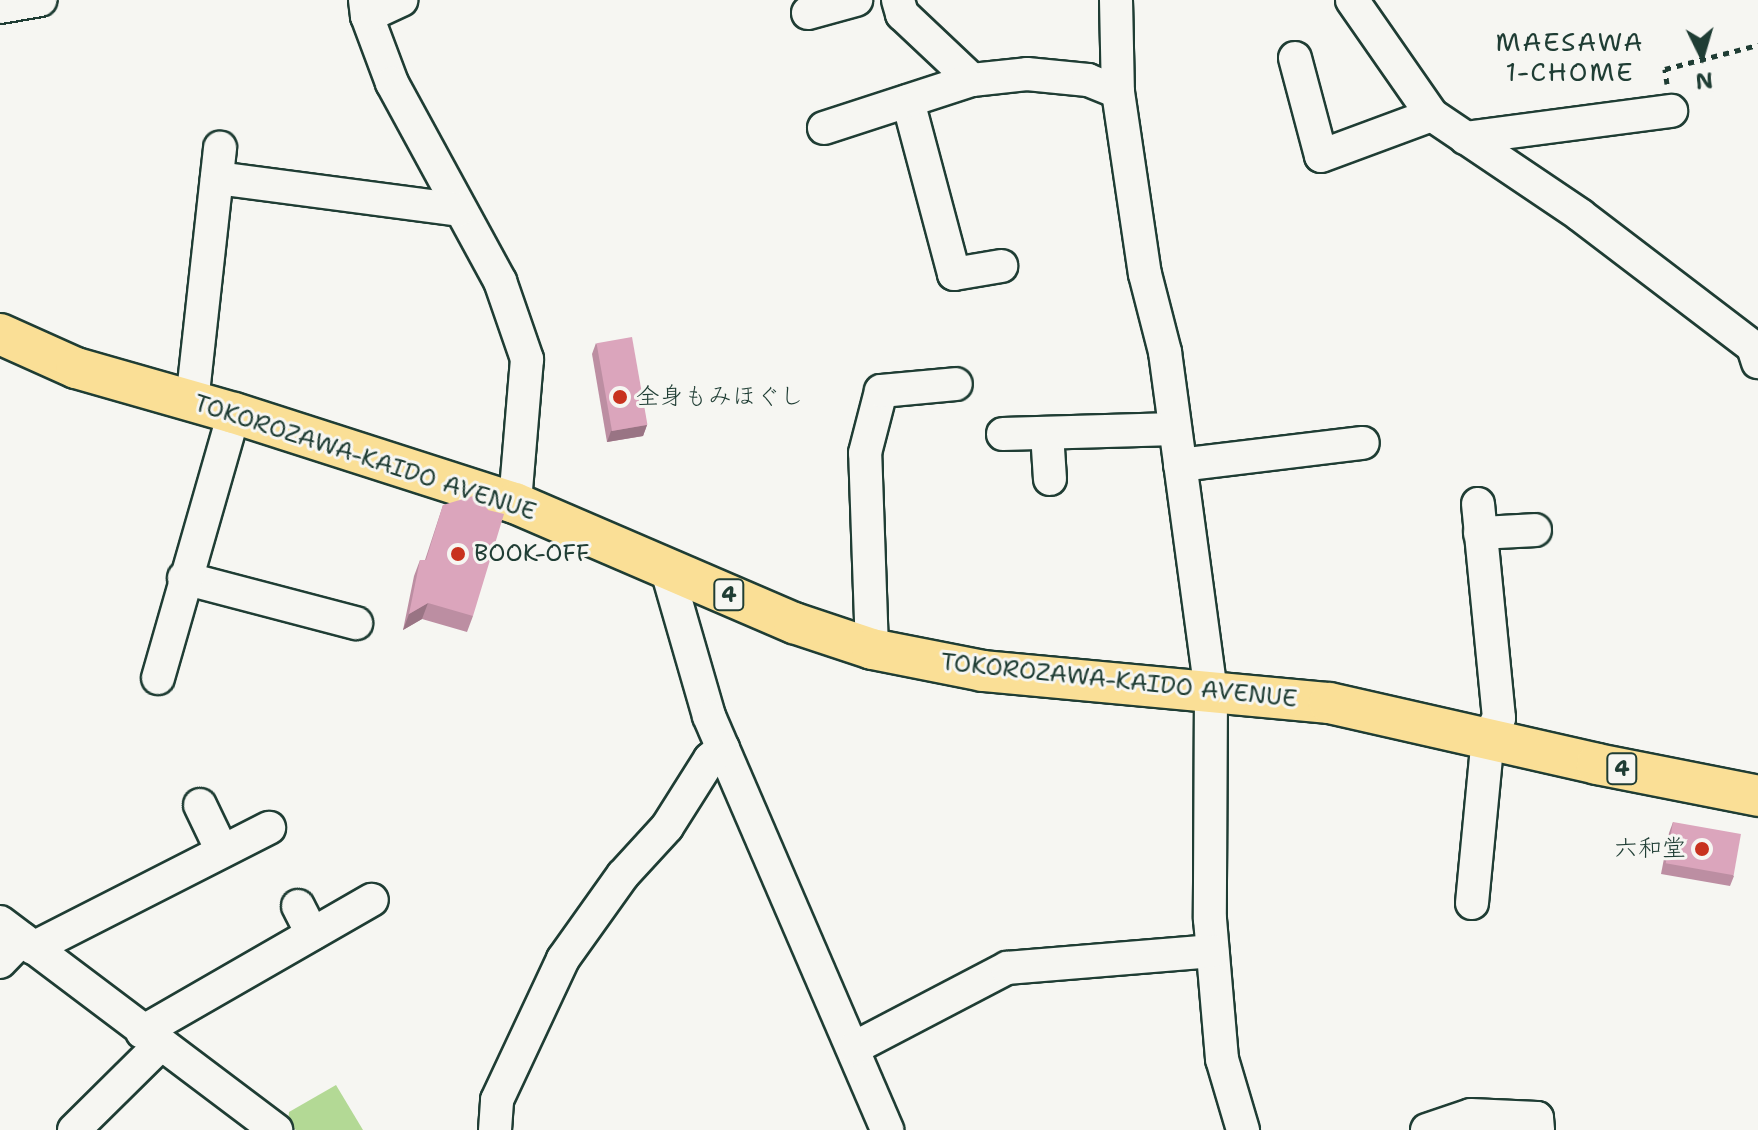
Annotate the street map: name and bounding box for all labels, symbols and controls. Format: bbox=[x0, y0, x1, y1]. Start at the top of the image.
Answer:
north arrow bbox=[1662, 16, 1742, 96]
district label: MAESAWA 1-CHOME bbox=[1496, 26, 1644, 88]
text: N bbox=[1694, 65, 1714, 96]
place label: 全身もみほぐし bbox=[636, 383, 804, 411]
marker: 全身もみほぐし bbox=[611, 388, 629, 406]
street label: TOKOROZAWA-KAIDO AVENUE bbox=[190, 389, 540, 527]
place label: BOOK-OFF bbox=[474, 540, 589, 568]
marker: BOOK-OFF bbox=[449, 545, 467, 563]
road number: 4 bbox=[713, 577, 745, 613]
street label: TOKOROZAWA-KAIDO AVENUE bbox=[939, 648, 1299, 714]
road number: 4 bbox=[1606, 751, 1638, 787]
place label: 六和堂 bbox=[1614, 835, 1686, 863]
marker: 六和堂 bbox=[1693, 840, 1711, 858]

